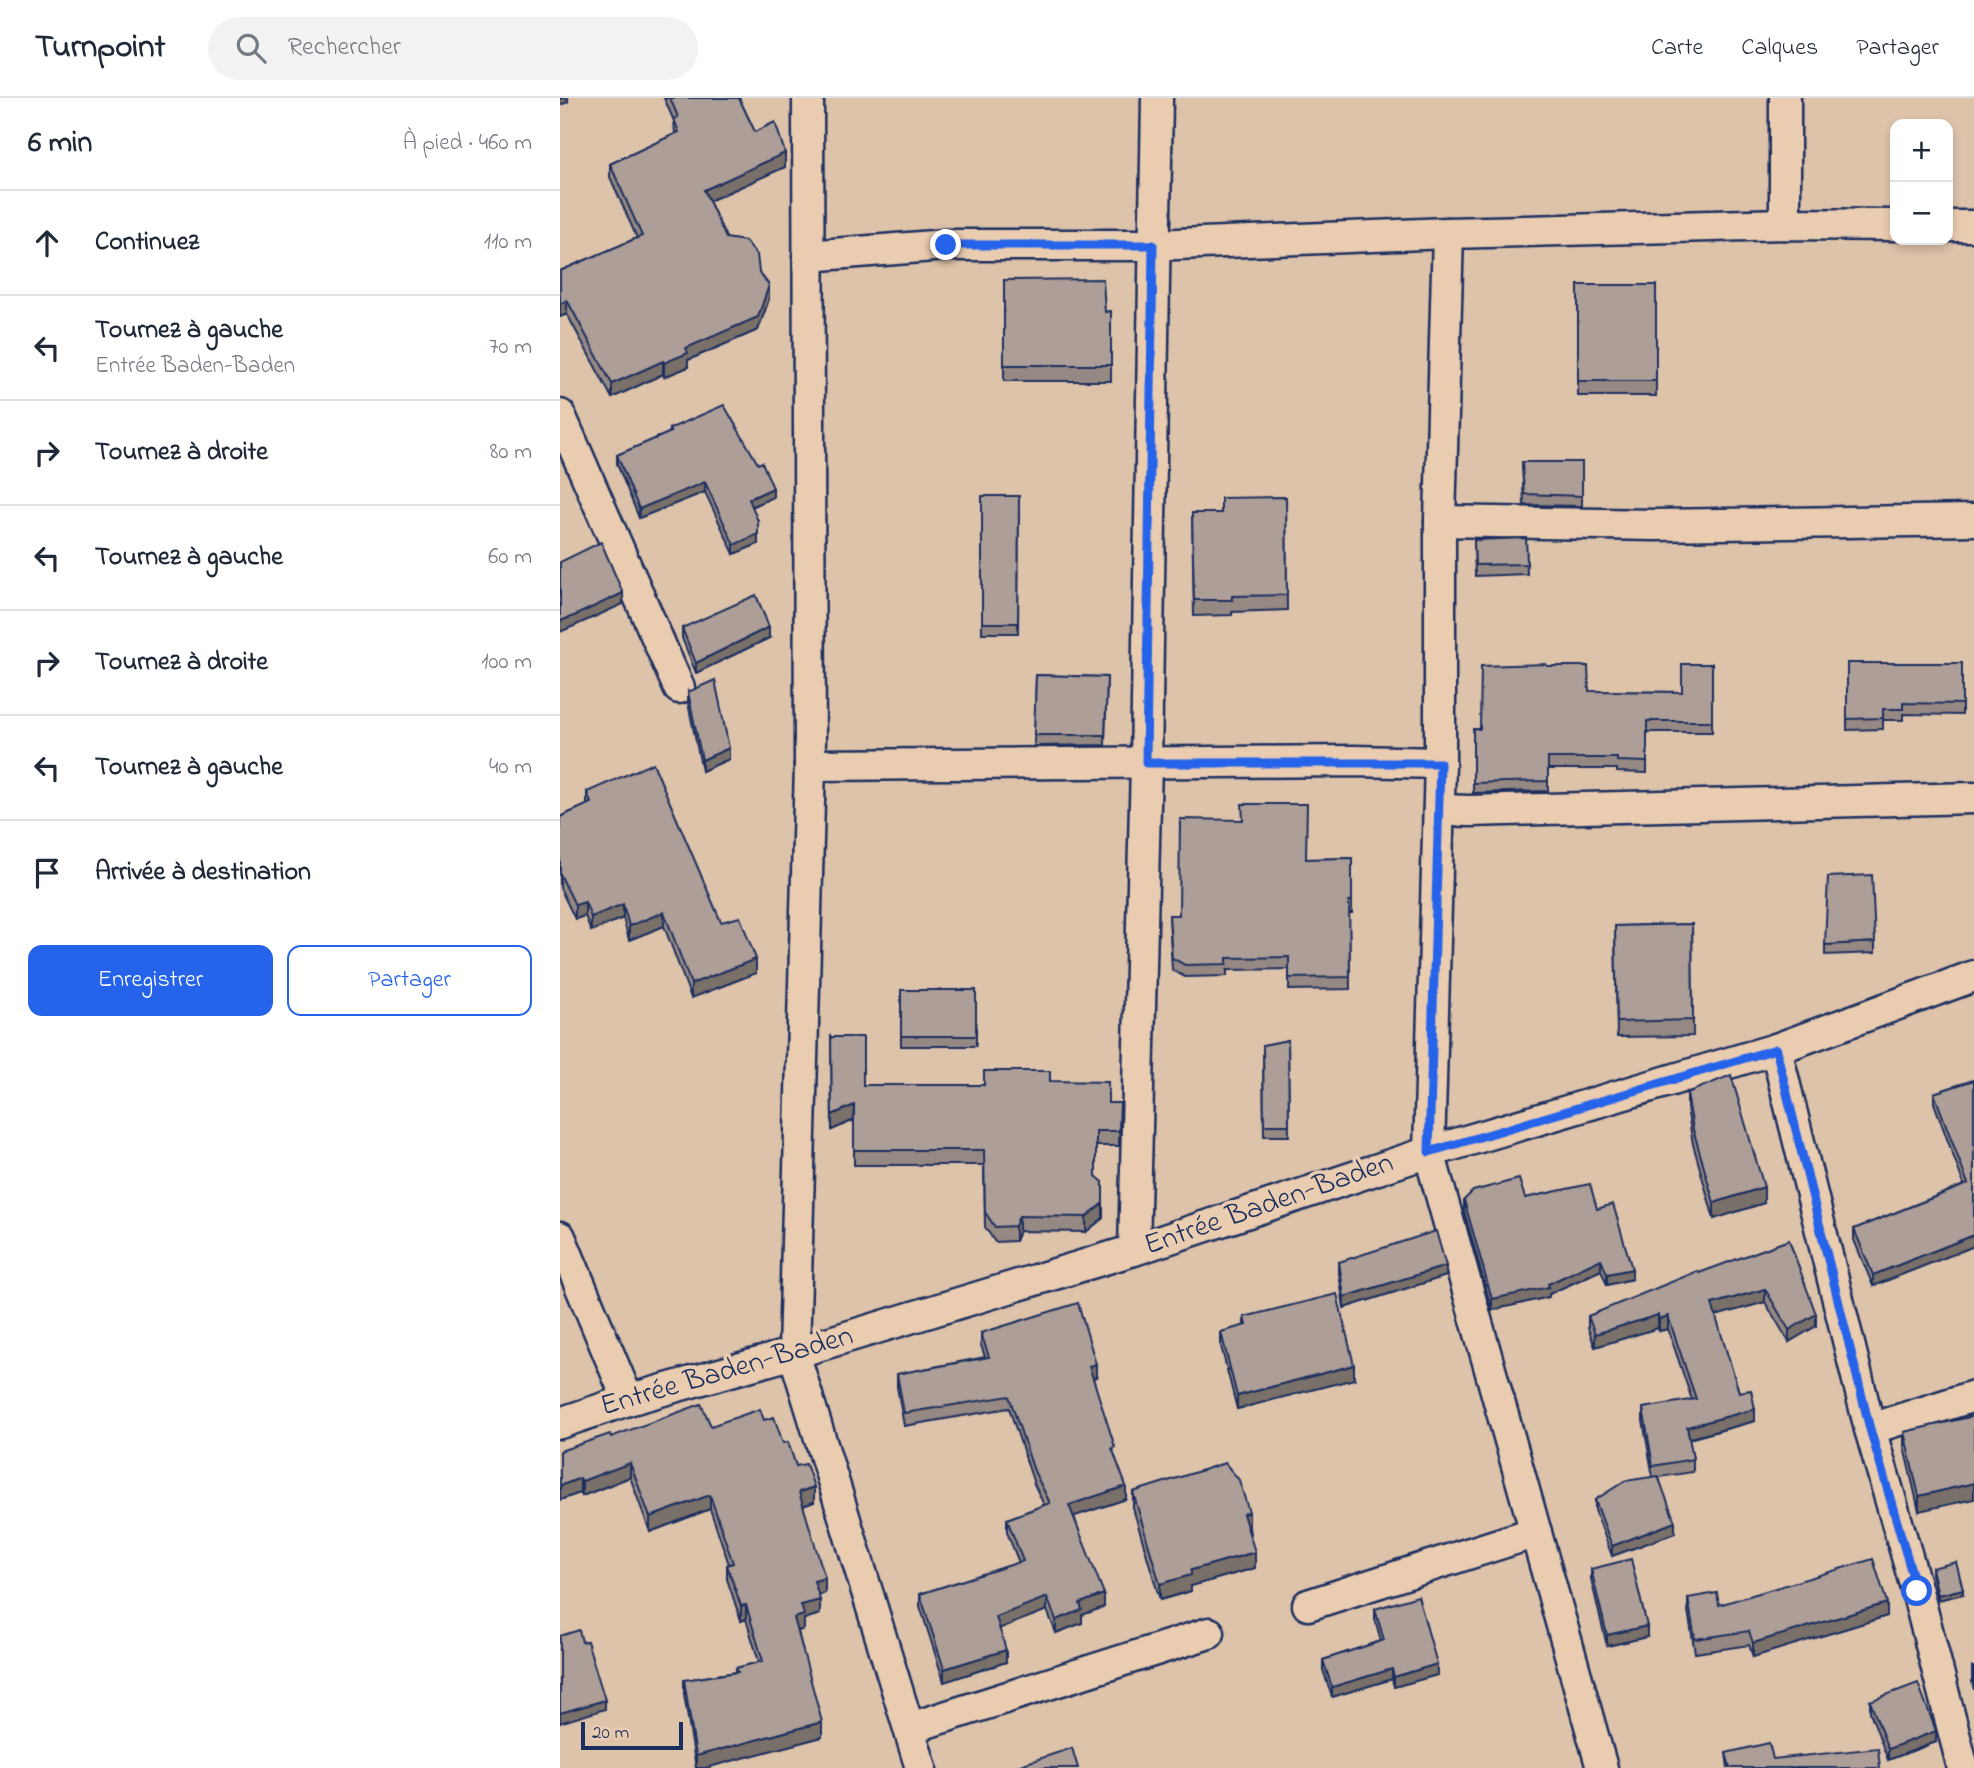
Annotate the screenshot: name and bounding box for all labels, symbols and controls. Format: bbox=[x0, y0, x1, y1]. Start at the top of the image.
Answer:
search box bbox=[208, 17, 698, 80]
text: Turnpoint bbox=[35, 24, 166, 72]
icon: search bbox=[232, 29, 270, 67]
text: Rechercher bbox=[288, 29, 401, 67]
text: Carte bbox=[1651, 31, 1703, 66]
text: Calques bbox=[1741, 31, 1818, 66]
text: Partager bbox=[1856, 31, 1939, 66]
map controls bbox=[1890, 119, 1953, 245]
button: + bbox=[1890, 119, 1953, 182]
text: 6 min bbox=[28, 122, 92, 166]
text: À pied · 460 m bbox=[403, 127, 532, 160]
button: − bbox=[1890, 182, 1953, 245]
icon: ahead bbox=[28, 224, 66, 262]
text: Continuez bbox=[95, 224, 199, 262]
text: 110 m bbox=[484, 226, 532, 259]
route end bbox=[930, 229, 961, 260]
text: Tournez à gauche bbox=[95, 312, 283, 350]
icon: left bbox=[28, 329, 66, 367]
text: 70 m bbox=[489, 331, 532, 364]
text: Entrée Baden-Baden bbox=[95, 350, 295, 383]
icon: right bbox=[28, 434, 66, 472]
text: Tournez à droite bbox=[95, 434, 268, 472]
text: 80 m bbox=[490, 436, 532, 469]
icon: left bbox=[28, 539, 66, 577]
text: Tournez à gauche bbox=[95, 539, 283, 577]
text: 60 m bbox=[488, 541, 532, 574]
icon: right bbox=[28, 644, 66, 682]
text: Tournez à droite bbox=[95, 644, 268, 682]
text: 100 m bbox=[481, 646, 532, 679]
icon: left bbox=[28, 749, 66, 787]
text: Tournez à gauche bbox=[95, 749, 283, 787]
text: 40 m bbox=[489, 751, 532, 784]
icon: arrive bbox=[28, 854, 66, 892]
text: Arrivée à destination bbox=[95, 854, 311, 892]
button: Enregistrer bbox=[28, 945, 273, 1016]
button: Partager bbox=[287, 945, 532, 1016]
street label: Entrée Baden-Baden bbox=[1138, 1142, 1400, 1268]
street label: Entrée Baden-Baden bbox=[596, 1315, 858, 1429]
route start bbox=[1901, 1575, 1932, 1606]
scale bar bbox=[581, 1719, 682, 1751]
text: 20 m bbox=[592, 1720, 629, 1747]

